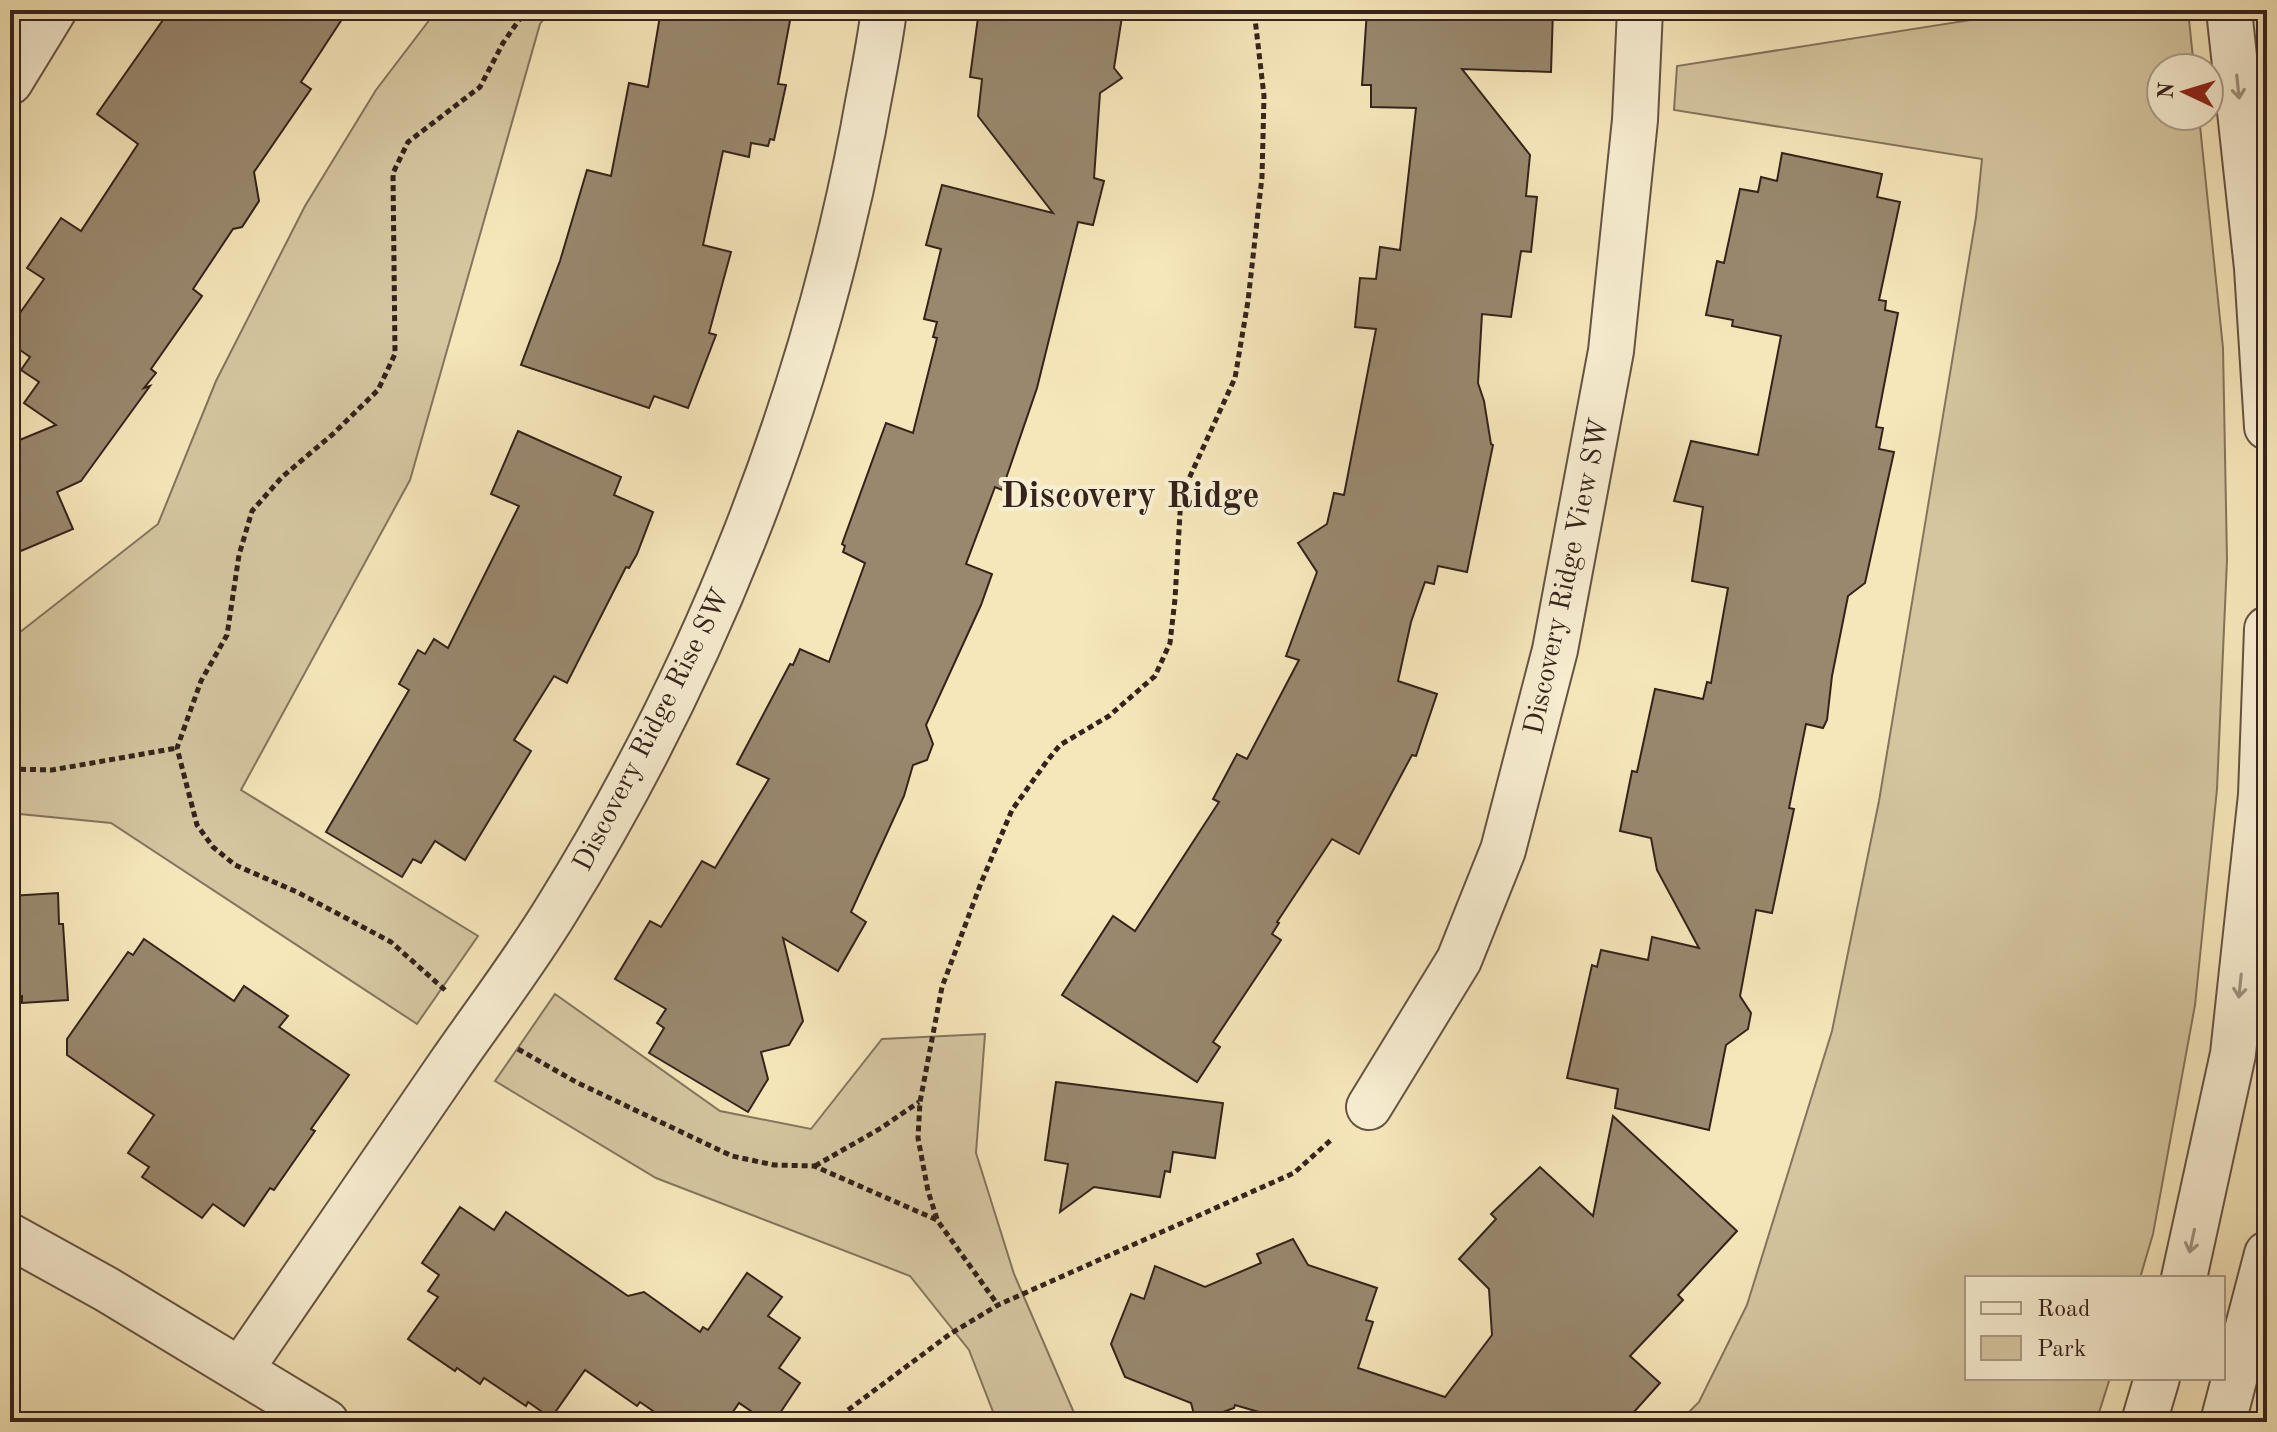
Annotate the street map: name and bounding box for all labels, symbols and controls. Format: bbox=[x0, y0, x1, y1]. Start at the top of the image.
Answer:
north arrow bbox=[2145, 52, 2225, 132]
one-way arrow bbox=[2231, 74, 2246, 100]
text: N bbox=[2155, 81, 2179, 100]
street label: Discovery Ridge View SW bbox=[1521, 416, 1615, 737]
district label: Discovery Ridge bbox=[1001, 480, 1259, 516]
street label: Discovery Ridge Rise SW bbox=[569, 585, 736, 876]
one-way arrow bbox=[2233, 972, 2248, 998]
one-way arrow bbox=[2184, 1227, 2199, 1253]
legend bbox=[1965, 1276, 2225, 1380]
text: Road bbox=[2037, 1298, 2090, 1322]
text: Park bbox=[2037, 1338, 2086, 1362]

